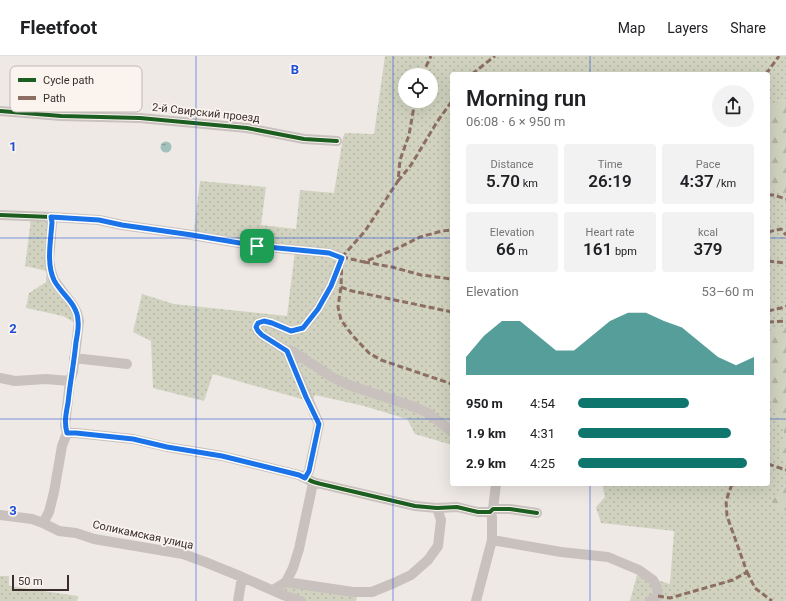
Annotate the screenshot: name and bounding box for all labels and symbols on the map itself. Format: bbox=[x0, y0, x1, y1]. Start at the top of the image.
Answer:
text: B bbox=[291, 62, 299, 77]
legend bbox=[10, 66, 142, 112]
text: Cycle path bbox=[43, 74, 94, 87]
text: Path bbox=[43, 92, 66, 105]
street label: 2-й Свирский проезд bbox=[151, 101, 261, 125]
text: 1 bbox=[9, 139, 17, 154]
pin bbox=[240, 229, 274, 263]
text: 2 bbox=[9, 321, 17, 336]
text: 3 bbox=[9, 503, 17, 518]
street label: Соликамская улица bbox=[91, 518, 195, 552]
scale bar bbox=[12, 573, 69, 592]

